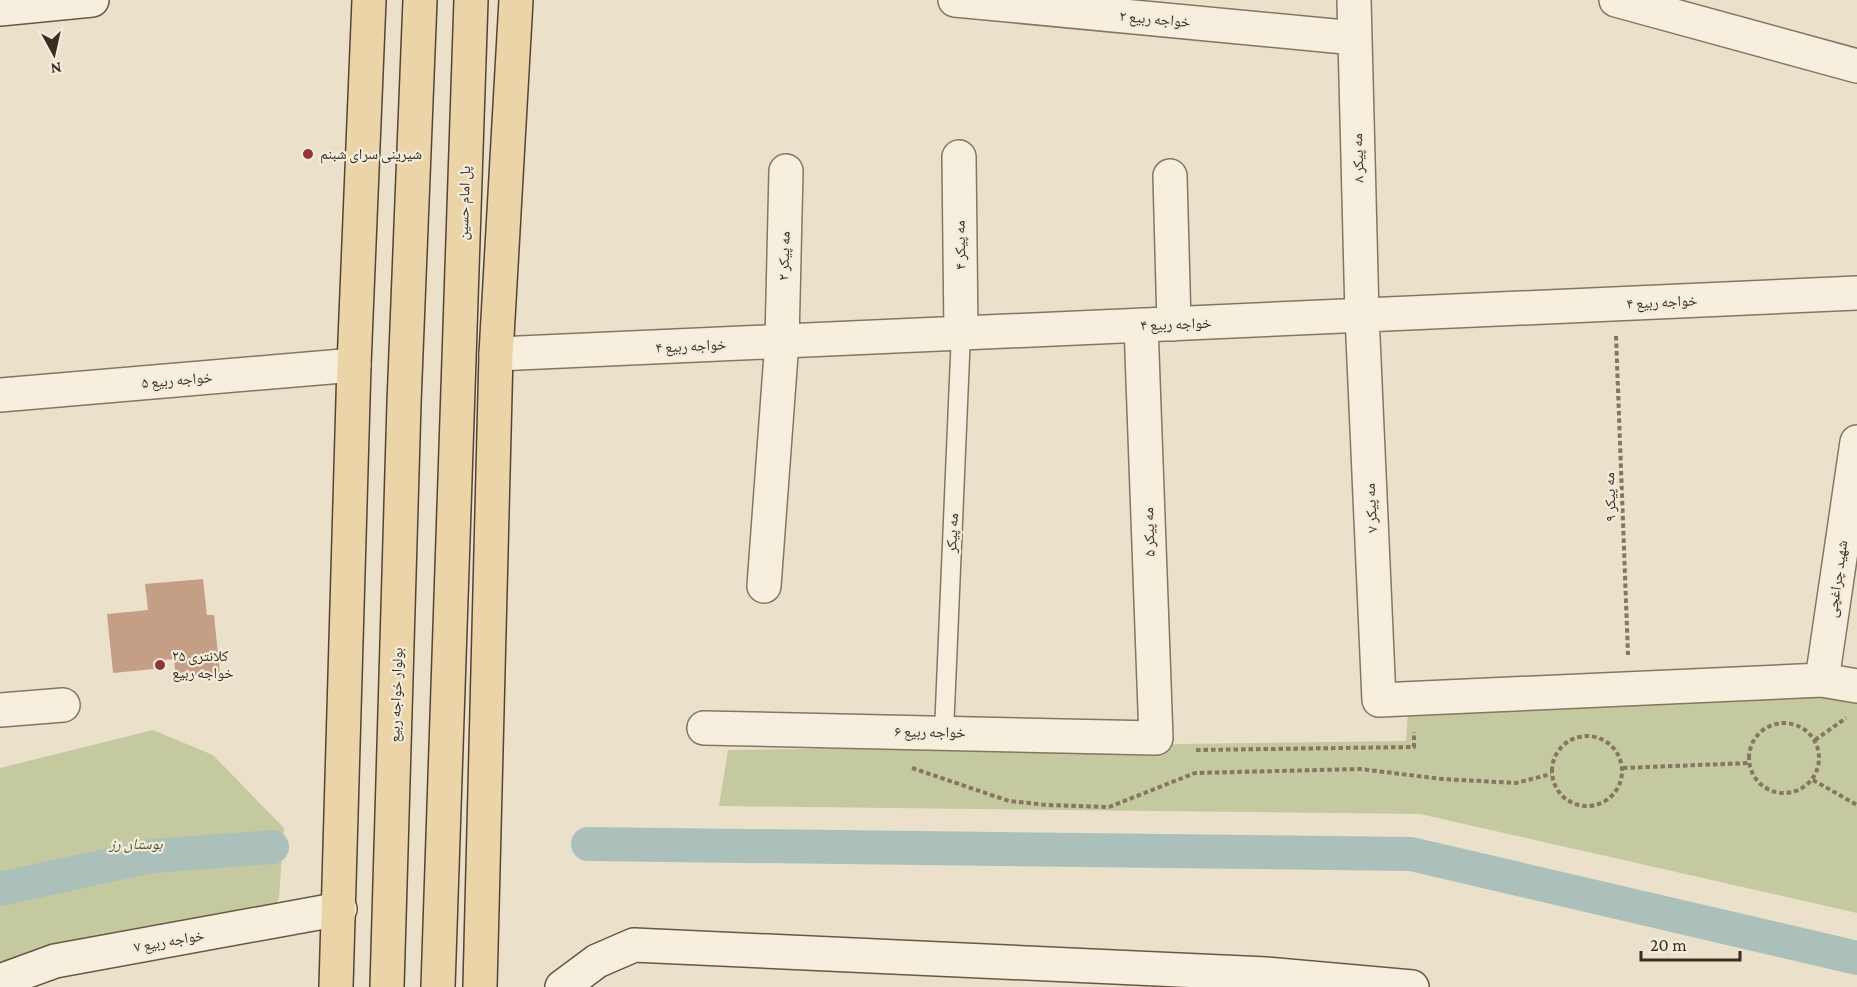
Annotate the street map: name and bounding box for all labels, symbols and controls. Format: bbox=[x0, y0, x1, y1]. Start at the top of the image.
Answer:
street label: خواجه ربیع ۲ bbox=[1119, 8, 1192, 32]
north arrow bbox=[24, 24, 84, 84]
text: N bbox=[49, 59, 63, 78]
street label: مه پیکر ۸ bbox=[1349, 133, 1368, 183]
place label: شیرینی سرای شبنم bbox=[320, 146, 422, 164]
marker: شیرینی سرای شبنم bbox=[301, 147, 315, 161]
street label: پل امام حسین bbox=[455, 165, 475, 241]
street label: مه پیکر ۴ bbox=[952, 220, 970, 270]
street label: مه پیکر ۲ bbox=[775, 231, 794, 281]
street label: خواجه ربیع ۴ bbox=[1626, 292, 1699, 314]
street label: خواجه ربیع ۴ bbox=[1140, 315, 1212, 335]
street label: خواجه ربیع ۴ bbox=[655, 336, 728, 358]
street label: خواجه ربیع ۵ bbox=[141, 369, 214, 393]
street label: مه پیکر ۹ bbox=[1601, 472, 1620, 522]
street label: مه پیکر ۷ bbox=[1362, 483, 1381, 533]
street label: مه پیکر ۵ bbox=[1140, 507, 1159, 557]
street label: مه پیکر bbox=[943, 512, 962, 554]
street label: شهید چراغچی bbox=[1824, 539, 1852, 619]
street label: بولوار خواجه ربیع bbox=[386, 647, 408, 743]
place label: کلانتری ٢۵ خواجه ربیع bbox=[172, 648, 234, 683]
marker: کلانتری ٢۵ خواجه ربیع bbox=[153, 658, 167, 672]
street label: خواجه ربیع ۶ bbox=[894, 723, 966, 743]
park label: بوستان رز bbox=[108, 836, 164, 853]
scale bar bbox=[1641, 924, 1740, 962]
street label: خواجه ربیع ۷ bbox=[133, 927, 206, 957]
text: 20 m bbox=[1650, 935, 1687, 955]

